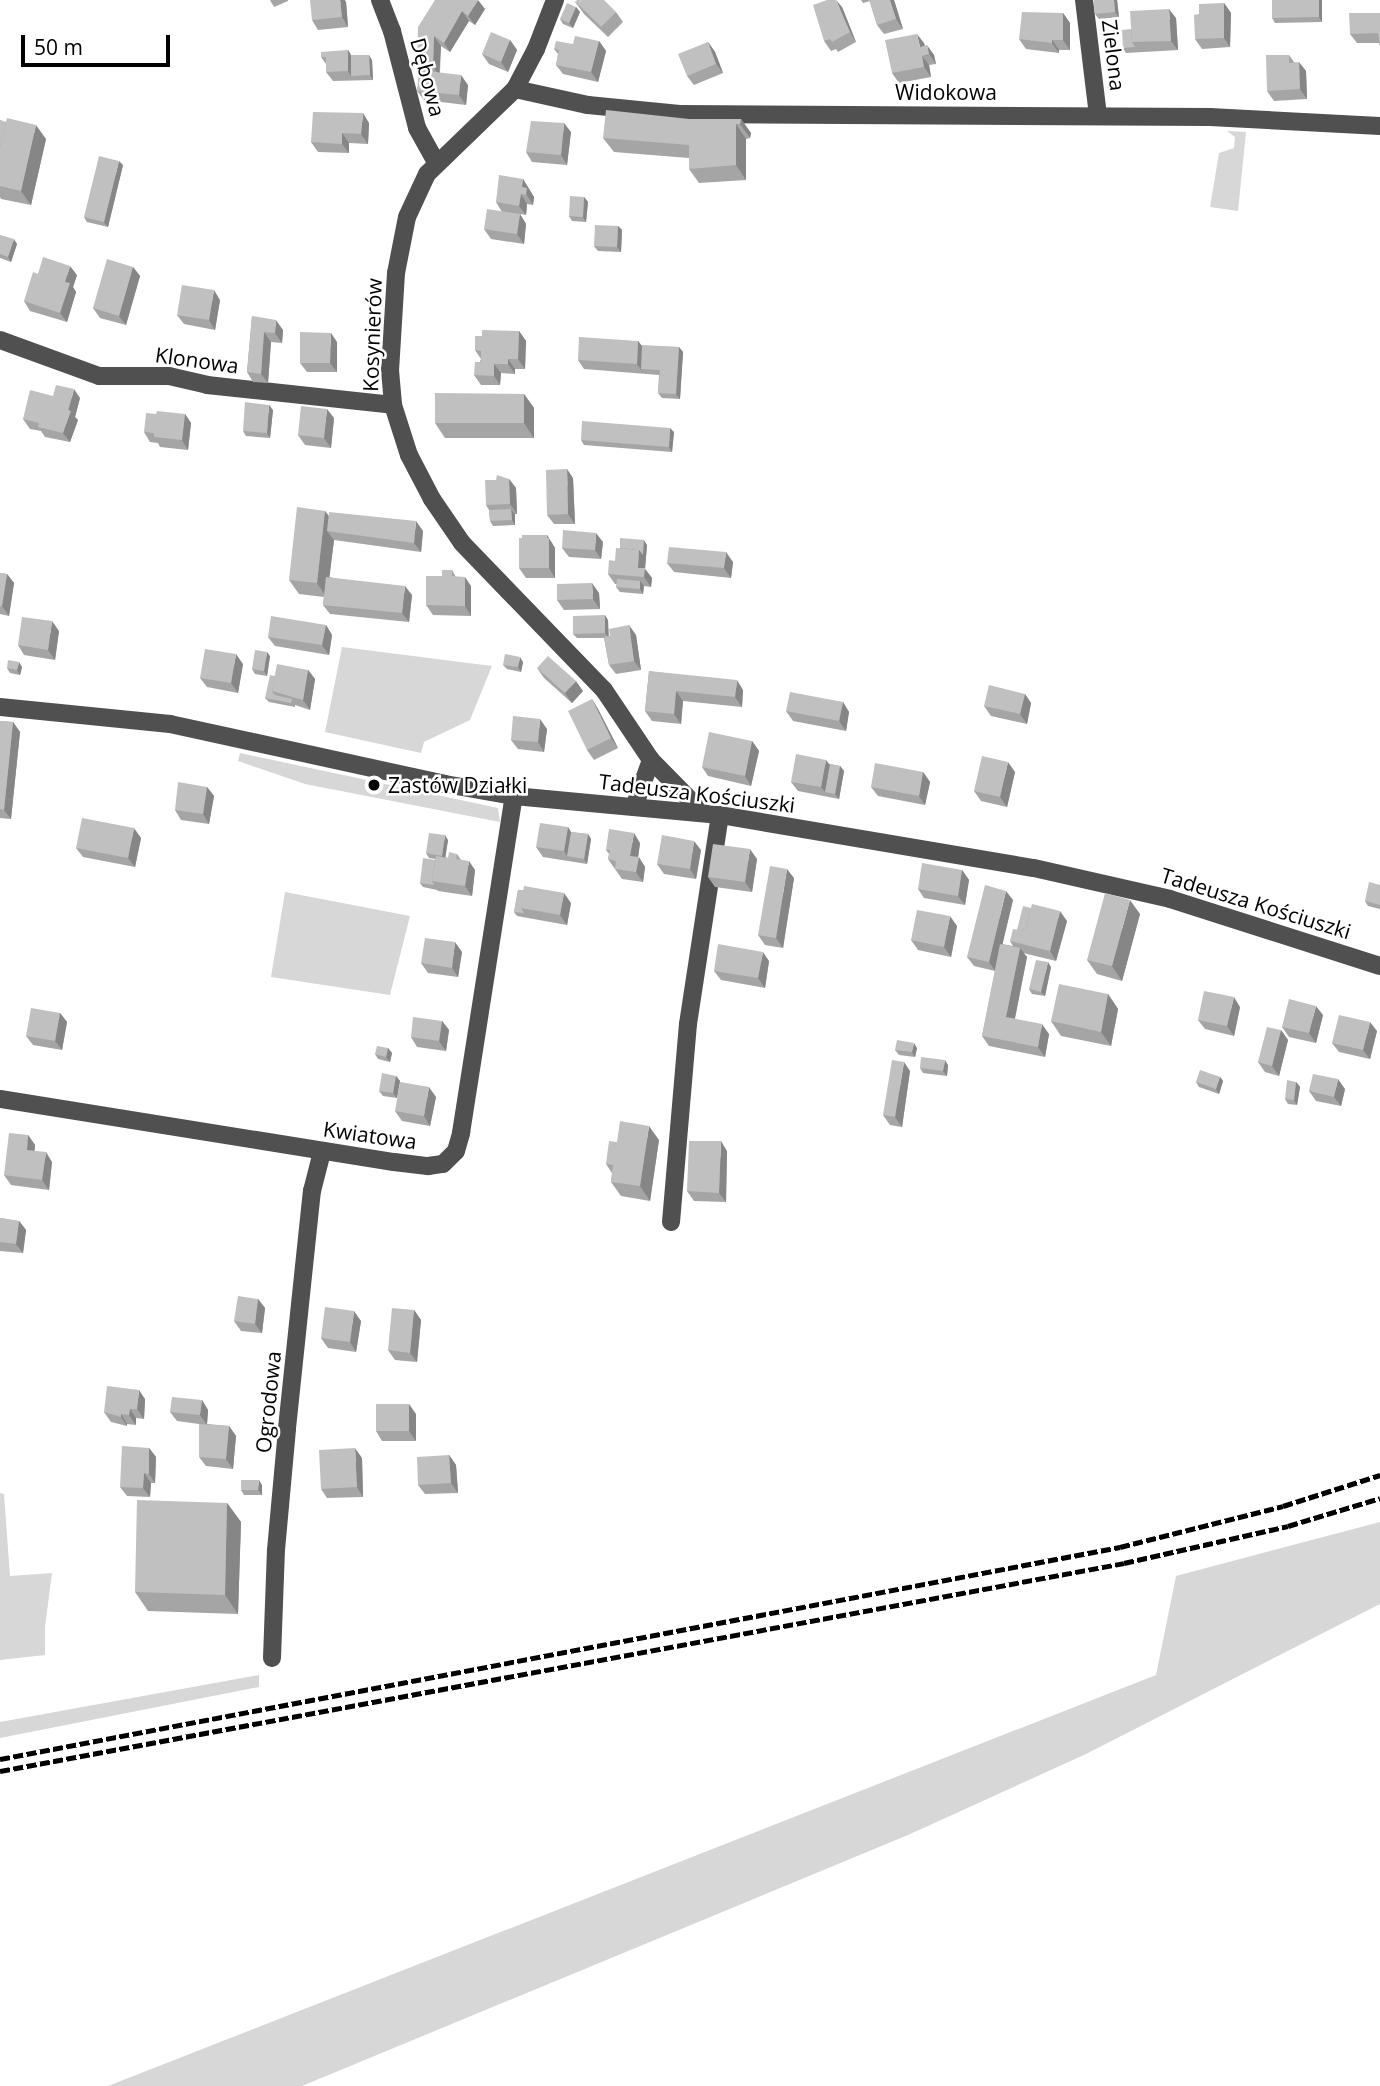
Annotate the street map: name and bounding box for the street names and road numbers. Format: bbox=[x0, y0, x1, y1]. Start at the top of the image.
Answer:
street label: Zielona bbox=[1097, 18, 1131, 92]
street label: Dębowa bbox=[405, 35, 451, 119]
street label: Widokowa bbox=[895, 79, 997, 105]
street label: Kosynierów bbox=[357, 278, 387, 392]
street label: Klonowa bbox=[154, 342, 240, 378]
street label: Tadeusza Kościuszki bbox=[597, 768, 797, 818]
street label: Tadeusza Kościuszki bbox=[1158, 862, 1354, 944]
street label: Kwiatowa bbox=[322, 1116, 418, 1154]
street label: Ogrodowa bbox=[250, 1350, 286, 1454]

